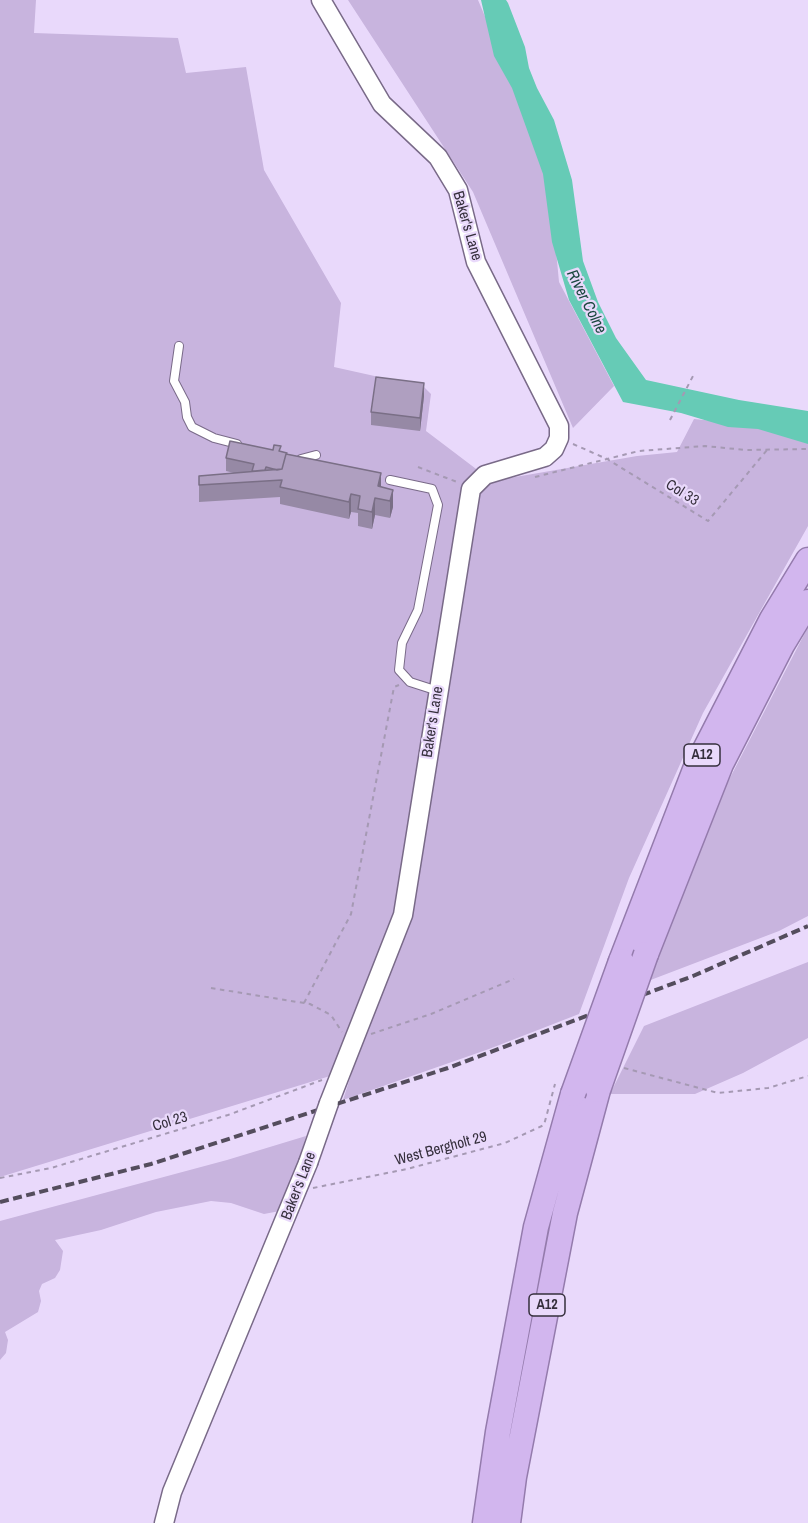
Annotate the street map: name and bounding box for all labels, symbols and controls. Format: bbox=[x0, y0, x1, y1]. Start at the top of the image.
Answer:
street label: Baker's Lane bbox=[449, 189, 485, 263]
water label: River Colne bbox=[562, 267, 610, 337]
street label: Col 33 bbox=[662, 476, 702, 510]
street label: Baker's Lane bbox=[419, 685, 447, 759]
road number: A12 bbox=[684, 744, 720, 766]
street label: Col 23 bbox=[150, 1108, 190, 1136]
street label: West Bergholt 29 bbox=[393, 1128, 489, 1170]
street label: Baker's Lane bbox=[278, 1149, 320, 1223]
road number: A12 bbox=[529, 1294, 565, 1316]

